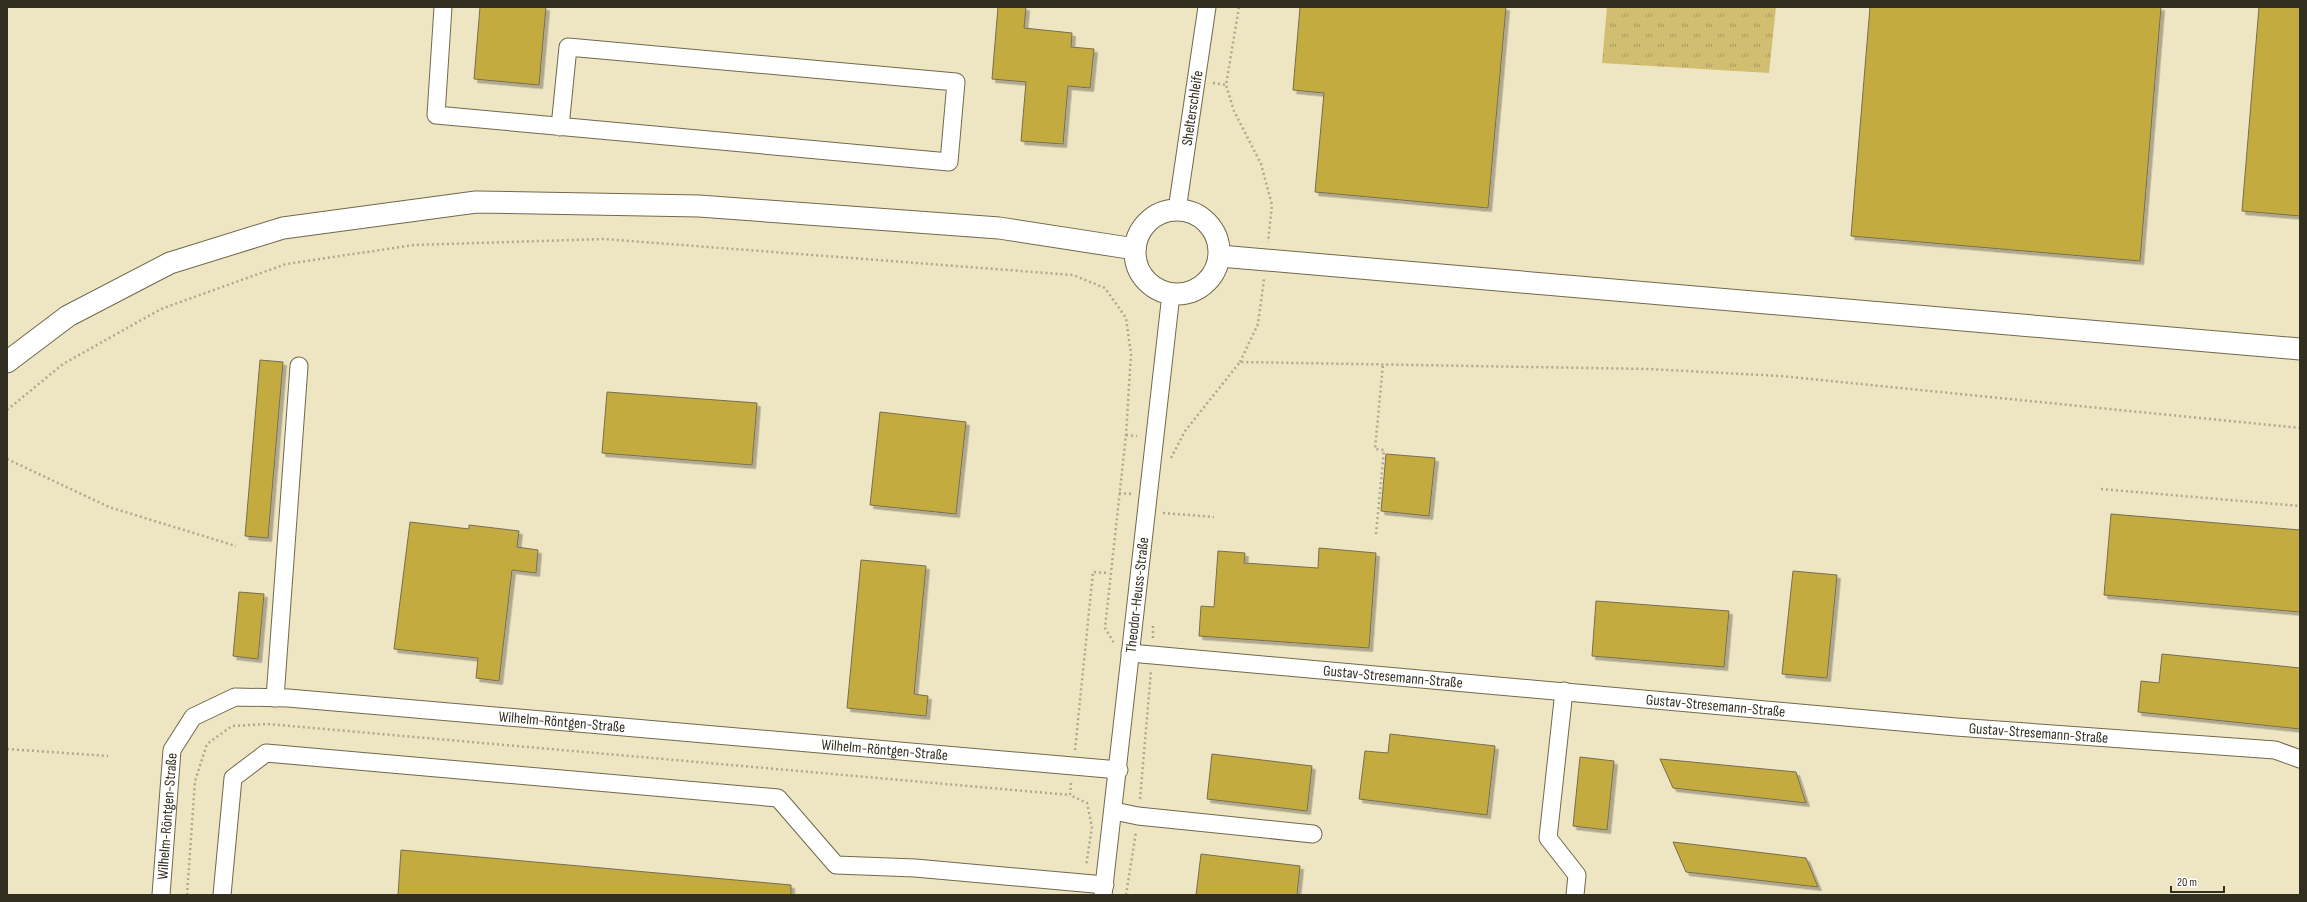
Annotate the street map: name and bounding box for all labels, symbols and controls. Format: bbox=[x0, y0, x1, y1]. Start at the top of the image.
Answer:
street label: Shelterschleife bbox=[1177, 69, 1207, 147]
street label: Theodor-Heuss-Straße bbox=[1121, 536, 1153, 654]
street label: Gustav-Stresemann-Straße bbox=[1322, 661, 1463, 692]
street label: Gustav-Stresemann-Straße bbox=[1645, 690, 1786, 721]
street label: Wilhelm-Röntgen-Straße bbox=[498, 707, 626, 737]
street label: Gustav-Stresemann-Straße bbox=[1968, 718, 2109, 747]
street label: Wilhelm-Röntgen-Straße bbox=[821, 735, 949, 765]
street label: Wilhelm-Röntgen-Straße bbox=[153, 752, 181, 880]
scale bar bbox=[2171, 868, 2224, 894]
text: 20 m bbox=[2177, 875, 2197, 890]

